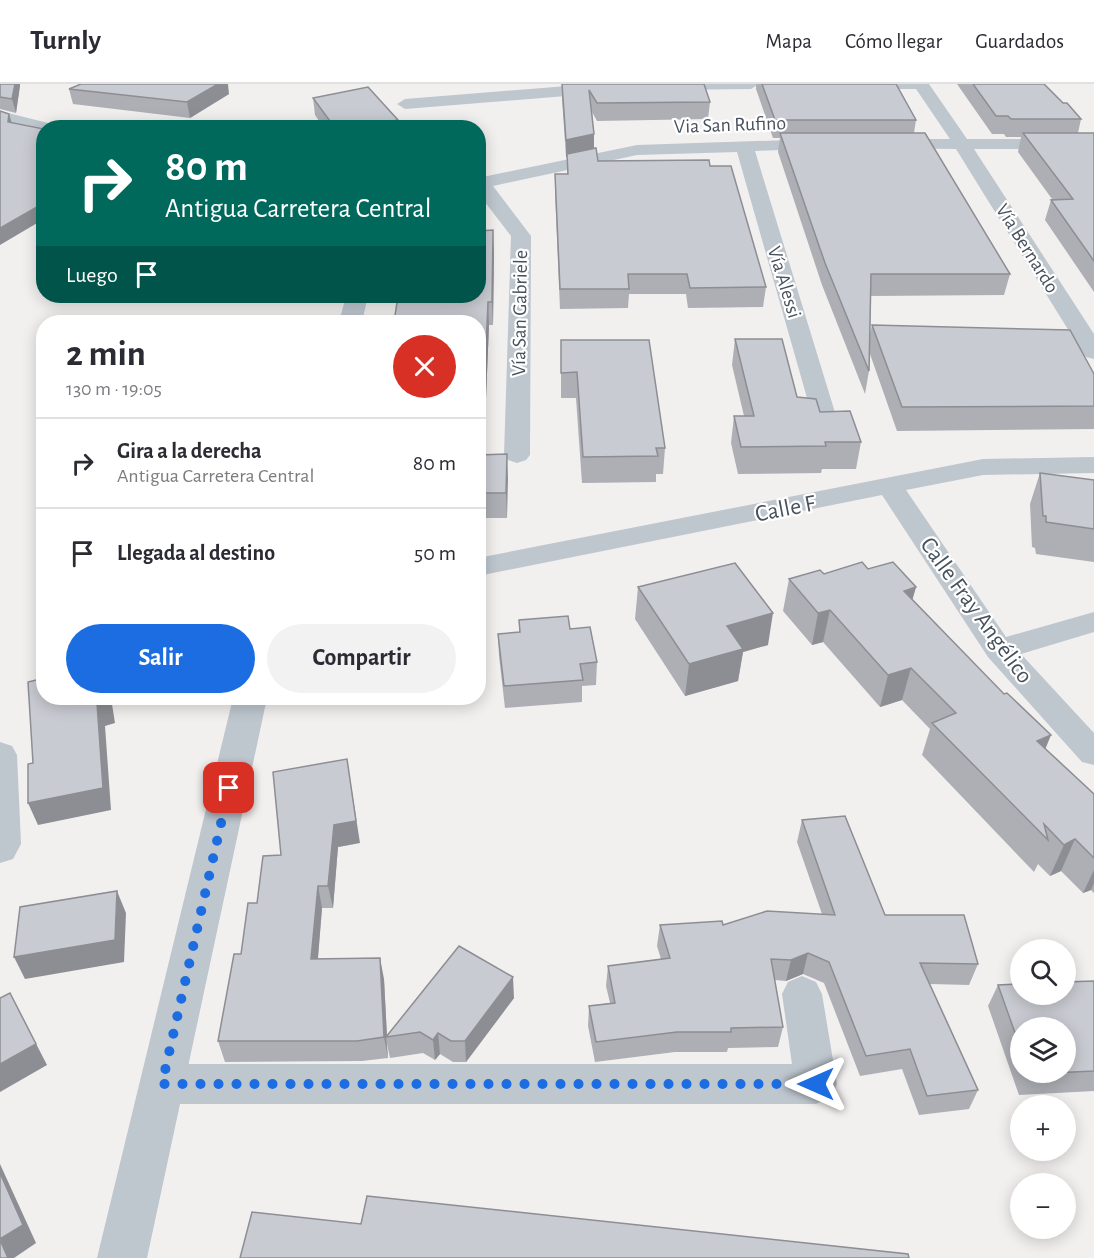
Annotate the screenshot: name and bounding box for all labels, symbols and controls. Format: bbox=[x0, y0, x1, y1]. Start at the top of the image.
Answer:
text: Turnly bbox=[30, 27, 101, 55]
text: Mapa bbox=[766, 31, 812, 52]
text: Cómo llegar bbox=[845, 31, 942, 52]
text: Guardados bbox=[975, 31, 1064, 52]
street label: Via San Rufino bbox=[674, 113, 787, 137]
icon: right bbox=[66, 144, 144, 222]
text: 80 m bbox=[165, 146, 248, 188]
text: Antigua Carretera Central bbox=[165, 195, 432, 222]
street label: Vía Bernardo bbox=[992, 200, 1062, 297]
street label: Vía Alessi bbox=[764, 244, 804, 321]
street label: Vía San Gabriele bbox=[509, 250, 531, 376]
icon: arrive bbox=[130, 258, 163, 291]
text: Luego bbox=[66, 264, 118, 286]
button: close bbox=[393, 335, 456, 398]
text: 2 min bbox=[66, 336, 146, 372]
text: 130 m · 19:05 bbox=[66, 379, 162, 399]
text: Gira a la derecha bbox=[117, 440, 262, 462]
icon: right bbox=[66, 447, 99, 480]
text: 80 m bbox=[413, 452, 456, 474]
text: Antigua Carretera Central bbox=[117, 466, 314, 486]
street label: Calle F bbox=[753, 491, 818, 527]
street label: Calle Fray Angélico bbox=[915, 533, 1037, 688]
icon: arrive bbox=[66, 537, 99, 570]
text: Llegada al destino bbox=[117, 542, 275, 564]
text: 50 m bbox=[414, 542, 456, 564]
button: Salir bbox=[66, 624, 255, 693]
button: Compartir bbox=[267, 624, 456, 693]
pin bbox=[203, 762, 254, 813]
icon: arrive bbox=[212, 771, 245, 804]
map controls bbox=[1010, 939, 1076, 1239]
button: search bbox=[1010, 939, 1076, 1005]
button: layers bbox=[1010, 1017, 1076, 1083]
position arrow bbox=[784, 1052, 848, 1116]
button: + bbox=[1010, 1095, 1076, 1161]
button: − bbox=[1010, 1173, 1076, 1239]

